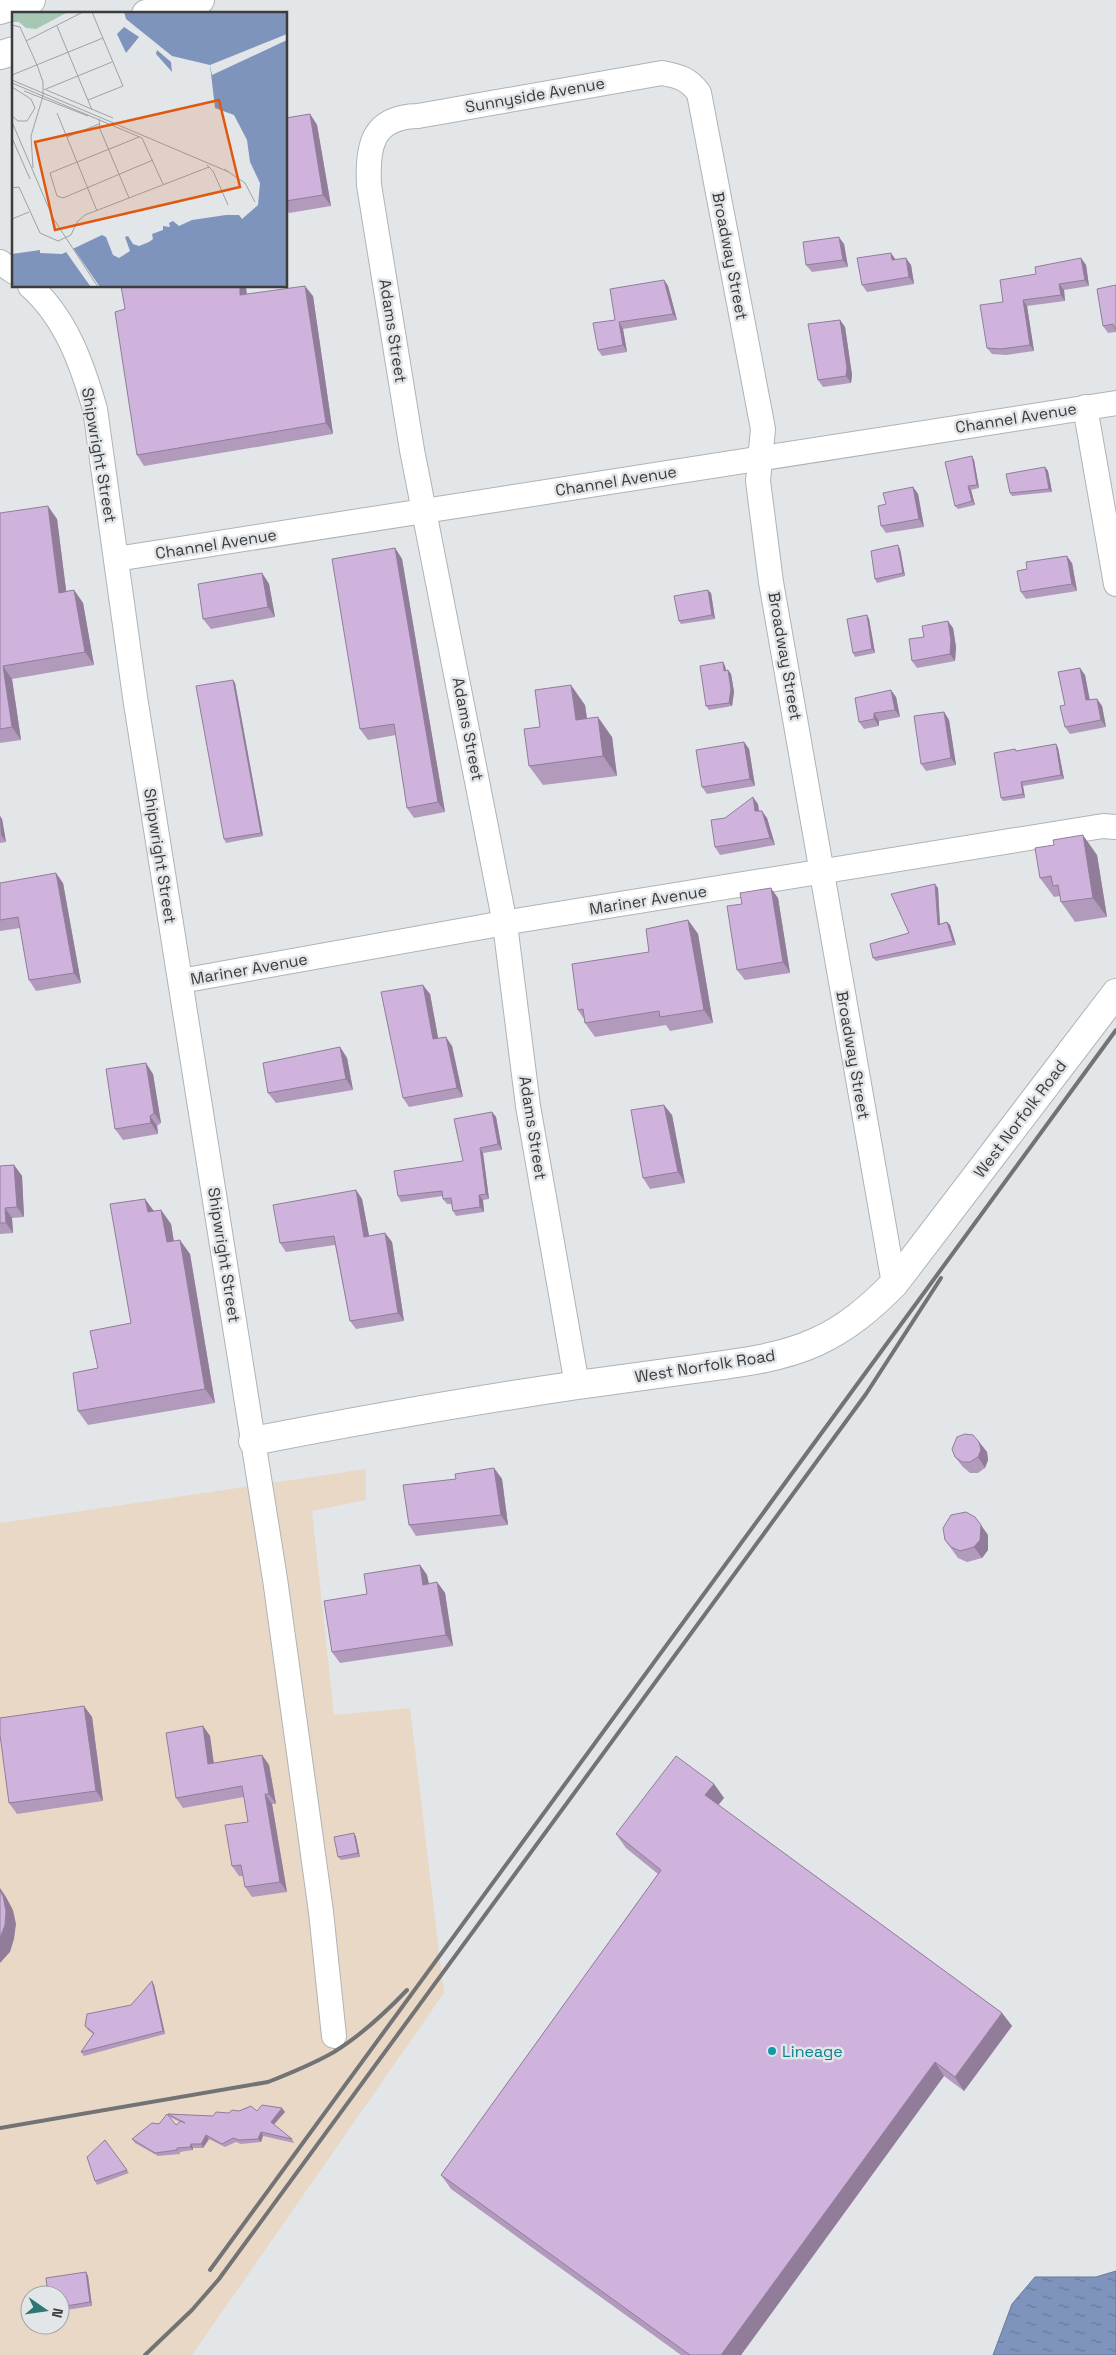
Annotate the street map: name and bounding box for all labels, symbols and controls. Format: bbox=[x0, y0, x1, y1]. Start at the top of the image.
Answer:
inset map bbox=[12, 12, 288, 288]
street label: Sunnyside Avenue bbox=[464, 72, 606, 118]
street label: Broadway Street bbox=[707, 190, 753, 322]
street label: Adams Street bbox=[374, 278, 412, 384]
street label: Shipwright Street bbox=[77, 386, 121, 524]
street label: Channel Avenue bbox=[954, 398, 1078, 438]
street label: Channel Avenue bbox=[554, 461, 678, 501]
street label: Channel Avenue bbox=[154, 524, 278, 564]
street label: Broadway Street bbox=[763, 590, 807, 722]
street label: Adams Street bbox=[448, 676, 488, 782]
street label: Shipwright Street bbox=[139, 787, 181, 925]
street label: Mariner Avenue bbox=[588, 880, 708, 920]
street label: Mariner Avenue bbox=[189, 948, 309, 990]
street label: Broadway Street bbox=[831, 989, 875, 1121]
street label: West Norfolk Road bbox=[969, 1056, 1071, 1182]
street label: Adams Street bbox=[514, 1075, 552, 1181]
street label: Shipwright Street bbox=[203, 1186, 245, 1324]
street label: West Norfolk Road bbox=[633, 1345, 777, 1387]
place label: Lineage bbox=[782, 2041, 843, 2062]
marker: Lineage bbox=[766, 2045, 778, 2057]
north arrow bbox=[20, 2285, 70, 2335]
text: N bbox=[48, 2306, 67, 2320]

